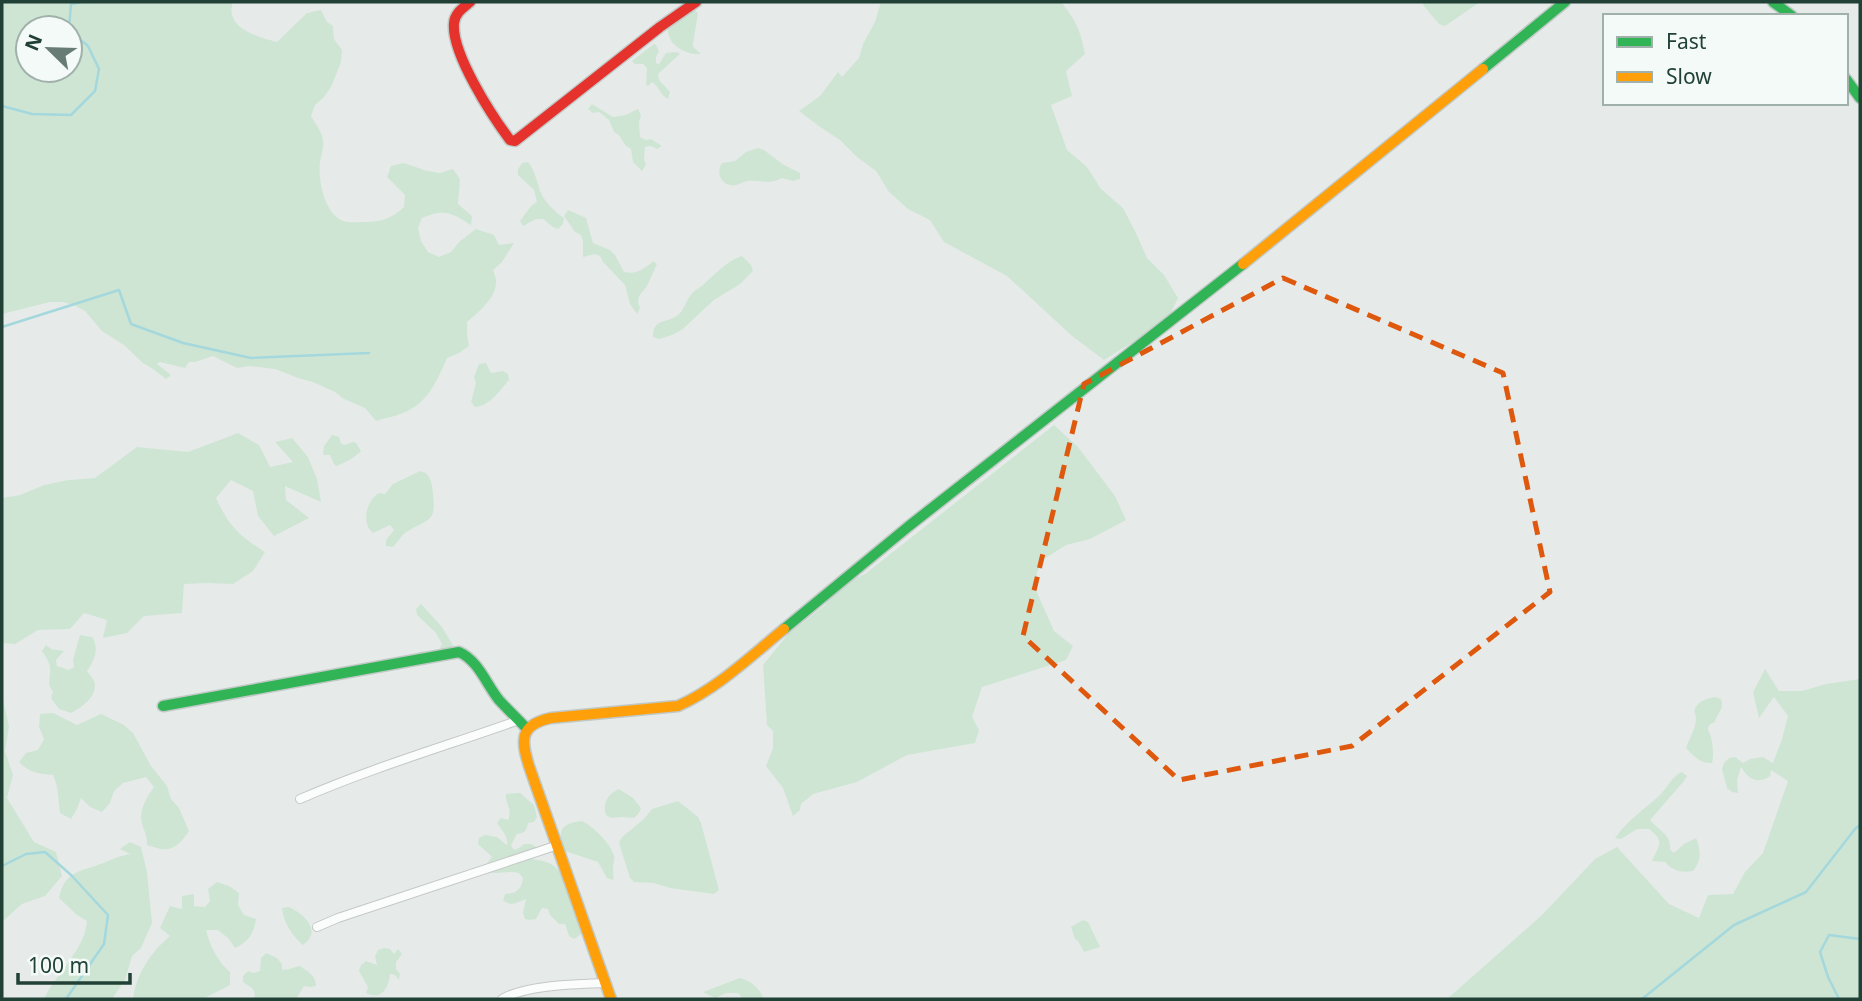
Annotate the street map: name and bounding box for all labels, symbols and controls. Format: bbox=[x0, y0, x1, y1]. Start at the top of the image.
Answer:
north arrow bbox=[14, 14, 84, 84]
legend bbox=[1603, 14, 1848, 105]
text: Fast bbox=[1666, 27, 1707, 55]
text: N bbox=[18, 30, 48, 55]
text: Slow bbox=[1666, 62, 1712, 90]
scale bar bbox=[18, 942, 130, 986]
text: 100 m bbox=[28, 951, 89, 979]

